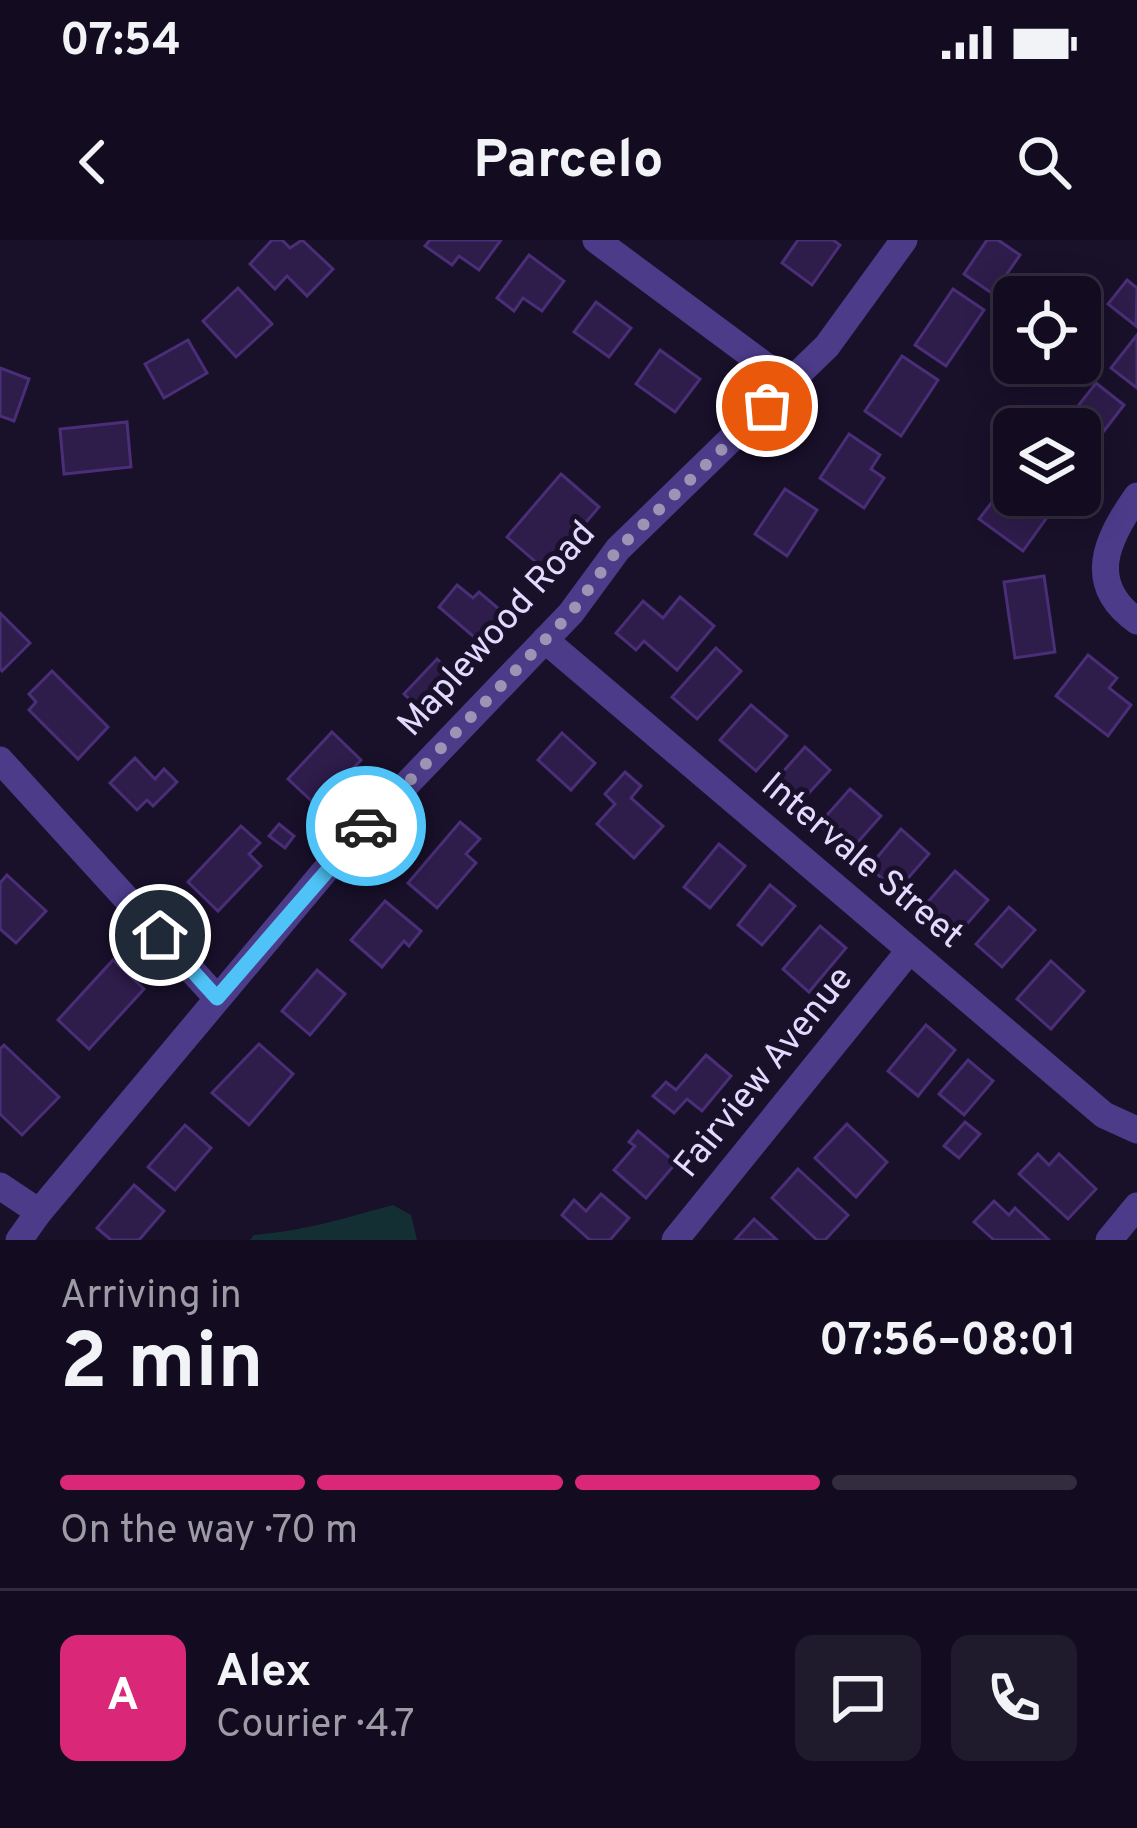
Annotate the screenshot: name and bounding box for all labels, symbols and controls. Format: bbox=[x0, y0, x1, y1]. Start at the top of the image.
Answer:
text: 07:54 bbox=[60, 14, 181, 71]
text: Parcelo bbox=[473, 128, 664, 197]
icon: back bbox=[60, 129, 126, 195]
icon: search bbox=[1011, 129, 1077, 195]
map controls bbox=[993, 276, 1101, 516]
button: locate bbox=[993, 276, 1101, 384]
pin bbox=[716, 355, 818, 457]
icon: bag bbox=[734, 373, 800, 439]
button: layers bbox=[993, 408, 1101, 516]
street label: Maplewood Road bbox=[389, 513, 607, 747]
street label: Intervale Street bbox=[750, 764, 972, 960]
courier bbox=[306, 766, 426, 886]
icon: car bbox=[333, 793, 399, 859]
pin bbox=[109, 884, 211, 986]
icon: home bbox=[127, 902, 193, 968]
street label: Fairview Avenue bbox=[665, 958, 865, 1188]
text: Arriving in bbox=[60, 1273, 242, 1322]
text: 07:56–08:01 bbox=[819, 1314, 1077, 1371]
text: 2 min bbox=[60, 1317, 264, 1416]
text: On the way · 70 m bbox=[60, 1508, 358, 1557]
button: chat bbox=[795, 1635, 921, 1761]
button: phone bbox=[951, 1635, 1077, 1761]
text: Alex bbox=[216, 1645, 311, 1702]
text: A bbox=[107, 1669, 139, 1726]
text: Courier · 4.7 bbox=[216, 1702, 415, 1751]

